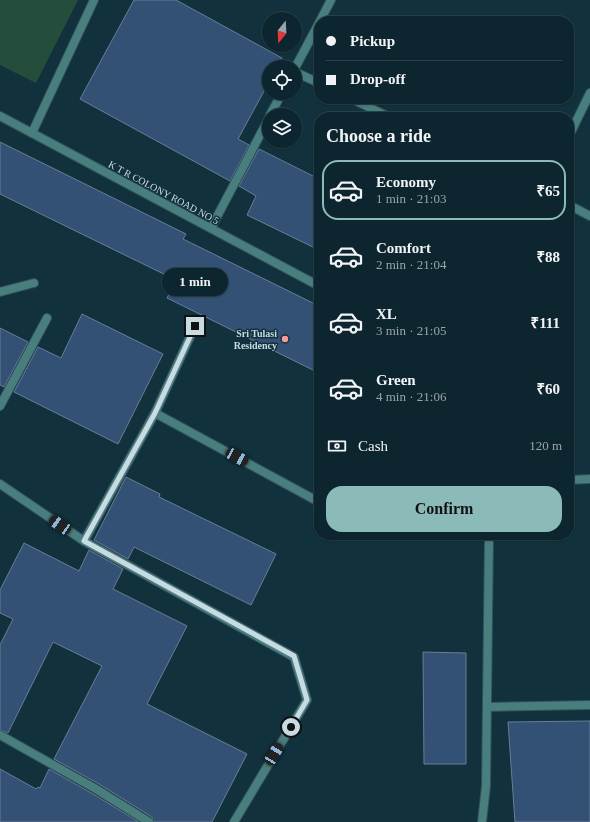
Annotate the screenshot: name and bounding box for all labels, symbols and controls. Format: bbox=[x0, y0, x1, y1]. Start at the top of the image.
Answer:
north arrow bbox=[262, 12, 302, 52]
map controls bbox=[262, 12, 302, 148]
text: Pickup bbox=[350, 33, 395, 49]
button: locate bbox=[262, 60, 302, 100]
text: Drop-off bbox=[350, 71, 406, 87]
button: layers bbox=[262, 108, 302, 148]
text: Choose a ride bbox=[326, 126, 431, 146]
street label: K T R COLONY ROAD NO 5 bbox=[107, 159, 221, 226]
icon: car bbox=[328, 172, 364, 208]
text: Economy bbox=[376, 174, 436, 190]
text: ₹65 bbox=[536, 183, 560, 199]
text: 1 min · 21:03 bbox=[376, 191, 446, 206]
icon: car bbox=[328, 238, 364, 274]
text: Comfort bbox=[376, 240, 431, 256]
text: ₹88 bbox=[536, 249, 560, 265]
text: 2 min · 21:04 bbox=[376, 257, 446, 272]
callout: 1 min bbox=[162, 268, 228, 296]
text: 1 min bbox=[179, 274, 211, 289]
icon: car bbox=[328, 304, 364, 340]
text: XL bbox=[376, 306, 397, 322]
text: ₹111 bbox=[531, 315, 560, 331]
route end bbox=[186, 317, 204, 335]
text: 3 min · 21:05 bbox=[376, 323, 446, 338]
place label: Sri Tulasi Residency bbox=[234, 328, 277, 351]
marker: Sri Tulasi Residency bbox=[280, 334, 290, 344]
icon: car bbox=[328, 370, 364, 406]
text: Green bbox=[376, 372, 416, 388]
text: ₹60 bbox=[536, 381, 560, 397]
text: 4 min · 21:06 bbox=[376, 389, 446, 404]
icon: cash bbox=[326, 435, 348, 457]
text: Cash bbox=[358, 438, 388, 454]
text: 120 m bbox=[529, 438, 562, 453]
car bbox=[224, 446, 250, 468]
button: Confirm bbox=[326, 486, 562, 532]
car bbox=[47, 513, 73, 537]
route start bbox=[282, 718, 300, 736]
car bbox=[263, 741, 285, 767]

